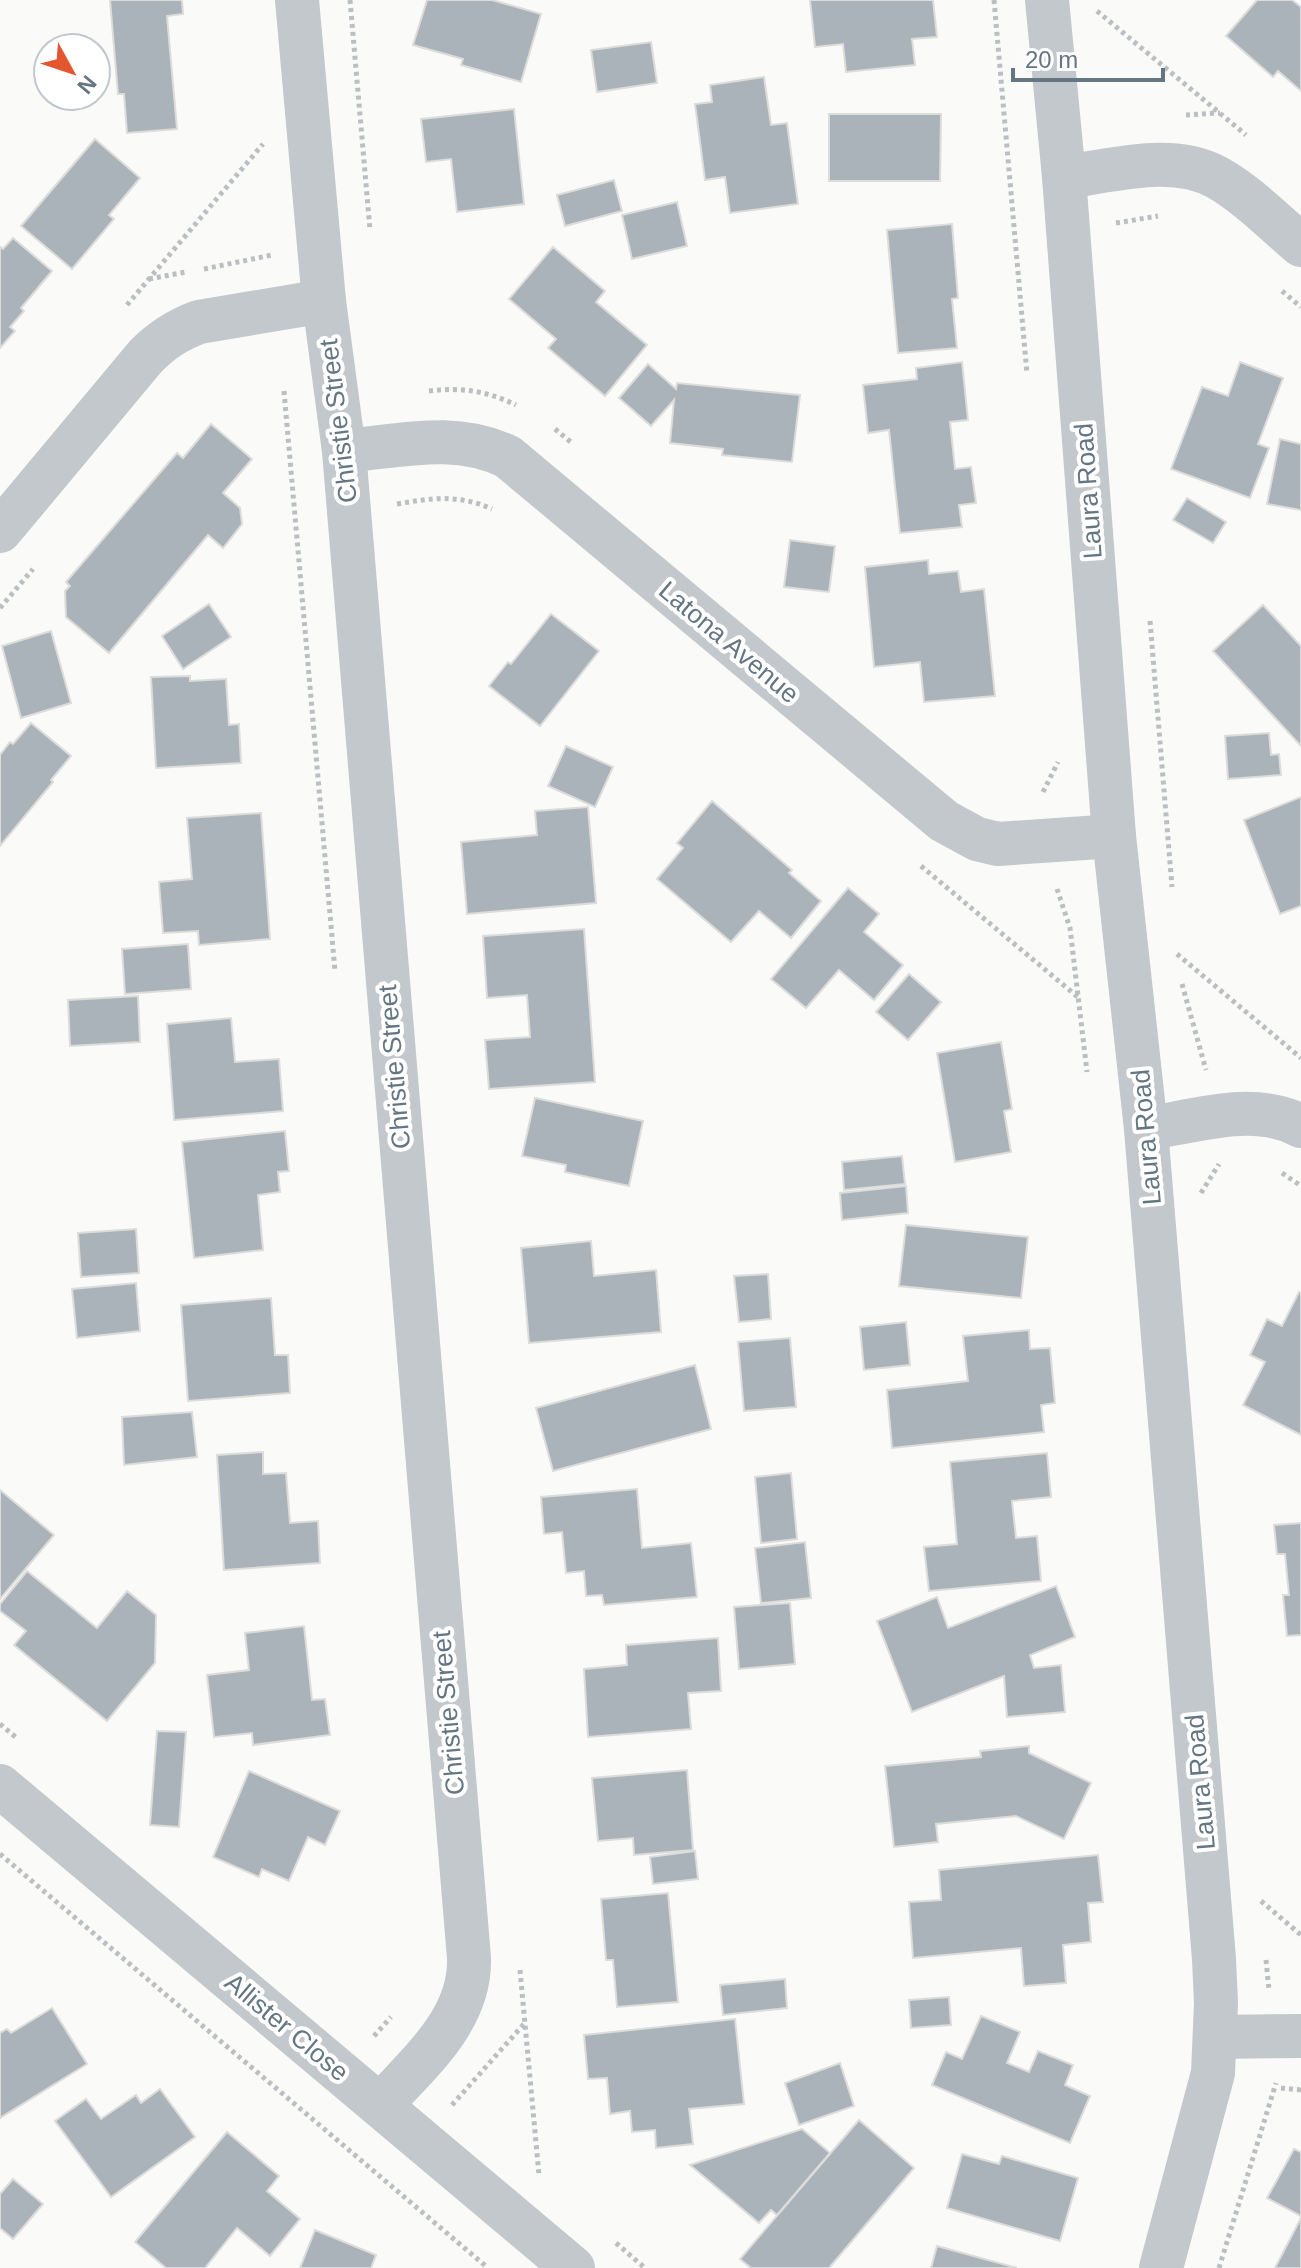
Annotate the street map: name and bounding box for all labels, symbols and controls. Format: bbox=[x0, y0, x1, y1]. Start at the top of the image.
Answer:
north arrow bbox=[32, 32, 112, 112]
scale bar bbox=[1013, 32, 1163, 82]
text: 20 m bbox=[1025, 46, 1078, 73]
text: N bbox=[72, 70, 102, 99]
street label: Christie Street bbox=[313, 337, 363, 505]
street label: Laura Road bbox=[1068, 422, 1108, 560]
street label: Latona Avenue bbox=[653, 575, 805, 709]
street label: Christie Street bbox=[372, 983, 416, 1150]
street label: Laura Road bbox=[1125, 1068, 1167, 1206]
street label: Christie Street bbox=[426, 1629, 470, 1796]
street label: Laura Road bbox=[1179, 1713, 1221, 1851]
street label: Allister Close bbox=[219, 1967, 355, 2087]

